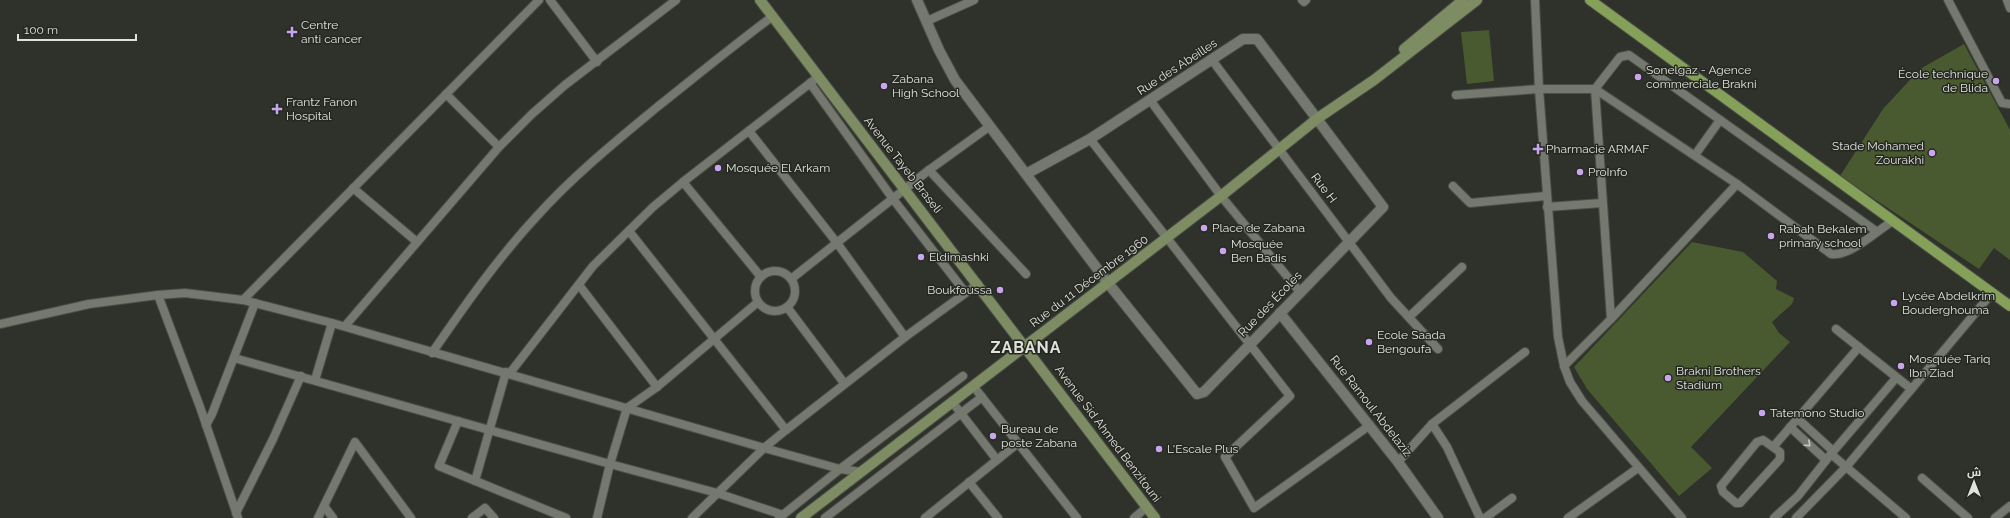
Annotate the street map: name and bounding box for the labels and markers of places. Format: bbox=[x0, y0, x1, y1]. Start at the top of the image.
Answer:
place label: Centre anti cancer bbox=[301, 18, 363, 46]
marker: Centre anti cancer bbox=[286, 26, 298, 38]
place label: Sonelgaz - Agence commerciale Brakni bbox=[1646, 63, 1757, 91]
place label: École technique de Blida bbox=[1898, 67, 1988, 95]
place label: Zabana High School bbox=[892, 72, 960, 100]
marker: Sonelgaz - Agence commerciale Brakni bbox=[1633, 72, 1643, 82]
marker: École technique de Blida bbox=[1991, 76, 2001, 86]
marker: Zabana High School bbox=[879, 81, 889, 91]
place label: Frantz Fanon Hospital bbox=[286, 95, 357, 123]
marker: Frantz Fanon Hospital bbox=[271, 103, 283, 115]
place label: Stade Mohamed Zourakhi bbox=[1832, 139, 1924, 167]
place label: Pharmacie ARMAF bbox=[1546, 142, 1649, 156]
marker: Pharmacie ARMAF bbox=[1533, 144, 1543, 154]
marker: Stade Mohamed Zourakhi bbox=[1927, 148, 1937, 158]
place label: Mosquée El Arkam bbox=[726, 161, 830, 175]
marker: Mosquée El Arkam bbox=[713, 163, 723, 173]
place label: ProInfo bbox=[1588, 165, 1627, 179]
marker: ProInfo bbox=[1575, 167, 1585, 177]
place label: Place de Zabana bbox=[1212, 221, 1305, 235]
place label: Rabah Bekalem primary school bbox=[1779, 222, 1867, 250]
marker: Place de Zabana bbox=[1199, 223, 1209, 233]
marker: Rabah Bekalem primary school bbox=[1766, 231, 1776, 241]
place label: Mosquée Ben Badis bbox=[1231, 237, 1287, 265]
marker: Mosquée Ben Badis bbox=[1218, 246, 1228, 256]
place label: Eldimashki bbox=[929, 250, 989, 264]
marker: Eldimashki bbox=[916, 252, 926, 262]
place label: Boukfoussa bbox=[927, 283, 992, 297]
marker: Boukfoussa bbox=[995, 285, 1005, 295]
place label: Lycée Abdelkrim Bouderghouma bbox=[1902, 289, 1995, 317]
marker: Lycée Abdelkrim Bouderghouma bbox=[1889, 298, 1899, 308]
place label: Ecole Saada Bengoufa bbox=[1377, 328, 1446, 356]
marker: Ecole Saada Bengoufa bbox=[1364, 337, 1374, 347]
place label: Mosquée Tariq Ibn Ziad bbox=[1909, 352, 1991, 380]
marker: Mosquée Tariq Ibn Ziad bbox=[1896, 361, 1906, 371]
place label: Brakni Brothers Stadium bbox=[1676, 364, 1761, 392]
marker: Brakni Brothers Stadium bbox=[1663, 373, 1673, 383]
place label: Tatemono Studio bbox=[1770, 406, 1864, 420]
marker: Tatemono Studio bbox=[1757, 408, 1767, 418]
place label: Bureau de poste Zabana bbox=[1001, 422, 1077, 450]
marker: Bureau de poste Zabana bbox=[988, 431, 998, 441]
place label: L'Escale Plus bbox=[1167, 442, 1239, 456]
marker: L'Escale Plus bbox=[1154, 444, 1164, 454]

